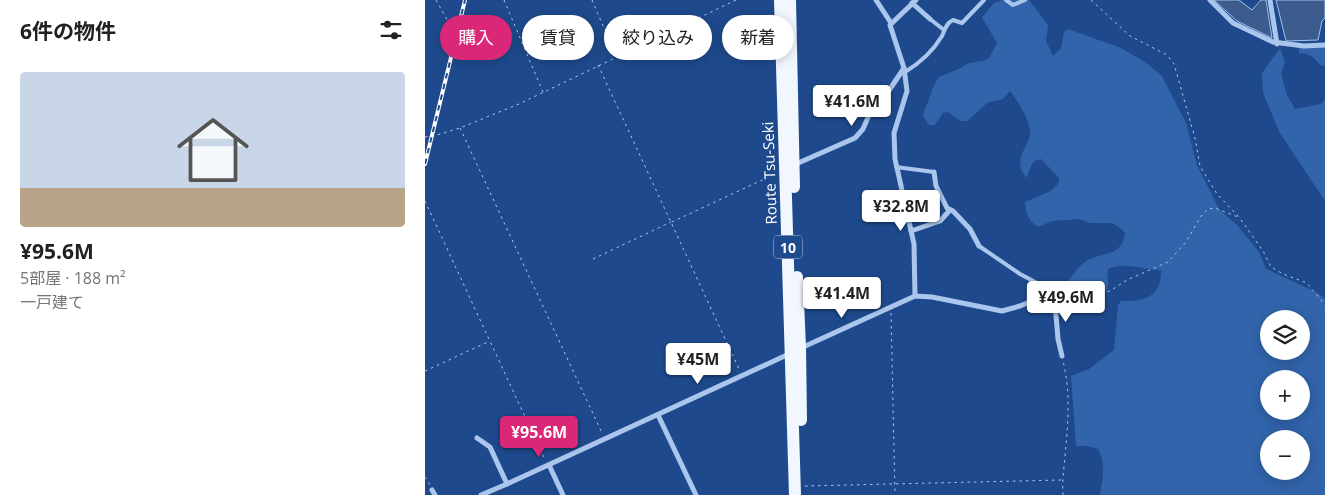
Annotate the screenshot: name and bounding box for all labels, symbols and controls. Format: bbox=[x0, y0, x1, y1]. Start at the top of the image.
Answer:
chip: 購入 bbox=[440, 15, 512, 60]
chip: 賃貸 bbox=[522, 15, 594, 60]
chip: 絞り込み bbox=[604, 15, 712, 60]
chip: 新着 bbox=[722, 15, 794, 60]
icon: filters bbox=[377, 16, 405, 44]
text: 6件の物件 bbox=[20, 17, 116, 45]
pin: ¥41.6M bbox=[811, 84, 893, 127]
text: ¥41.6M bbox=[824, 90, 880, 112]
icon: home bbox=[168, 105, 258, 195]
street label: Route Tsu-Seki bbox=[757, 121, 781, 225]
pin: ¥32.8M bbox=[860, 190, 942, 232]
text: ¥32.8M bbox=[873, 195, 929, 217]
road number: 10 bbox=[774, 236, 802, 258]
text: ¥95.6M bbox=[20, 237, 94, 265]
text: 5部屋 · 188 m² bbox=[20, 267, 126, 289]
pin: ¥41.4M bbox=[801, 276, 883, 319]
pin: ¥49.6M bbox=[1025, 280, 1107, 323]
text: ¥41.4M bbox=[814, 282, 870, 304]
text: ¥49.6M bbox=[1038, 286, 1094, 308]
text: 一戸建て bbox=[20, 291, 84, 313]
map controls bbox=[1260, 310, 1310, 480]
button: layers bbox=[1260, 310, 1310, 360]
pin: ¥45M bbox=[668, 342, 728, 385]
text: ¥45M bbox=[677, 348, 719, 370]
button: + bbox=[1260, 370, 1310, 420]
pin: ¥95.6M bbox=[498, 416, 580, 458]
text: ¥95.6M bbox=[511, 421, 567, 443]
button: − bbox=[1260, 430, 1310, 480]

